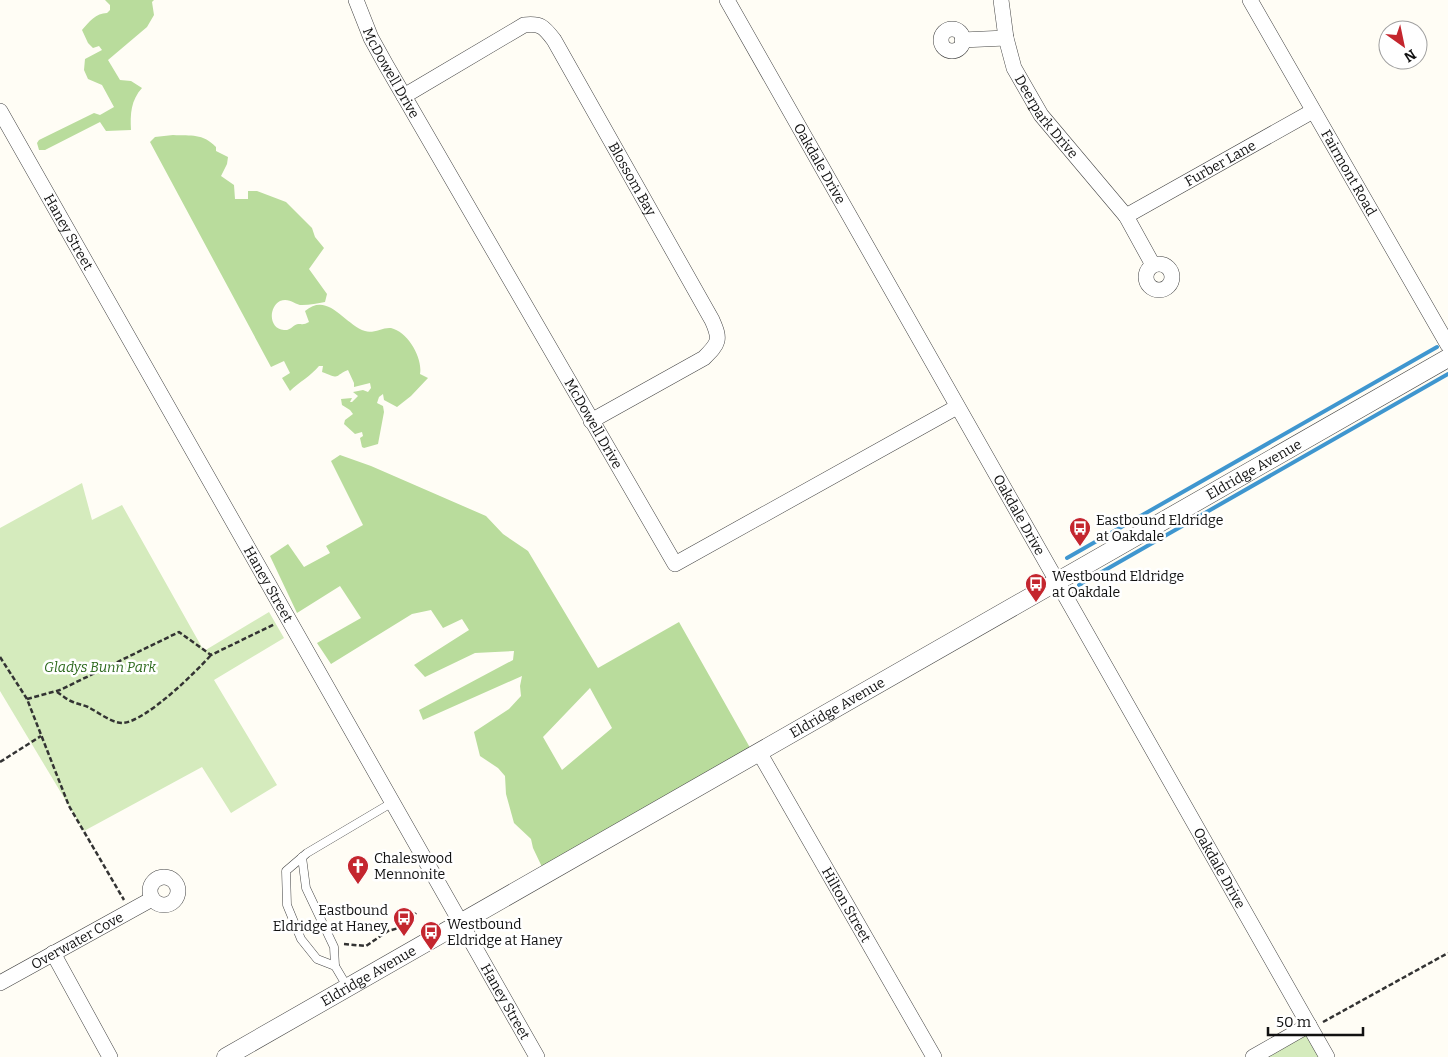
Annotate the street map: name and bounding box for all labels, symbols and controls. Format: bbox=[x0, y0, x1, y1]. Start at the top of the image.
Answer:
north arrow bbox=[1378, 20, 1428, 70]
street label: McDowell Drive bbox=[359, 25, 423, 121]
text: N bbox=[1400, 45, 1419, 66]
street label: Deerpark Drive bbox=[1011, 72, 1082, 162]
street label: Oakdale Drive bbox=[790, 120, 849, 207]
street label: Fairmont Road bbox=[1317, 127, 1380, 219]
street label: Furber Lane bbox=[1182, 137, 1259, 190]
street label: Blossom Bay bbox=[604, 139, 660, 220]
street label: Haney Street bbox=[40, 191, 96, 273]
street label: McDowell Drive bbox=[560, 376, 626, 472]
street label: Eldridge Avenue bbox=[1203, 436, 1305, 503]
street label: Oakdale Drive bbox=[989, 472, 1048, 558]
place label: Eastbound Eldridge at Oakdale bbox=[1096, 512, 1223, 545]
bus stop icon: Eastbound Eldridge at Oakdale bbox=[1068, 516, 1092, 547]
street label: Haney Street bbox=[240, 543, 296, 625]
place label: Westbound Eldridge at Oakdale bbox=[1052, 568, 1184, 601]
bus stop icon: Westbound Eldridge at Oakdale bbox=[1024, 572, 1048, 603]
park label: Gladys Bunn Park bbox=[44, 659, 156, 676]
street label: Eldridge Avenue bbox=[787, 674, 888, 742]
street label: Oakdale Drive bbox=[1190, 825, 1249, 912]
place label: Chaleswood Mennonite bbox=[374, 850, 452, 883]
church icon: Chaleswood Mennonite bbox=[346, 854, 370, 885]
street label: Hilton Street bbox=[818, 864, 874, 945]
place label: Eastbound Eldridge at Haney bbox=[273, 902, 389, 935]
bus stop icon: Eastbound Eldridge at Haney bbox=[392, 906, 416, 937]
street label: Overwater Cove bbox=[28, 909, 126, 973]
place label: Westbound Eldridge at Haney bbox=[447, 916, 563, 949]
bus stop icon: Westbound Eldridge at Haney bbox=[419, 920, 443, 951]
street label: Eldridge Avenue bbox=[318, 942, 419, 1010]
street label: Haney Street bbox=[477, 961, 533, 1043]
scale bar bbox=[1268, 1004, 1363, 1036]
text: 50 m bbox=[1276, 1013, 1312, 1031]

